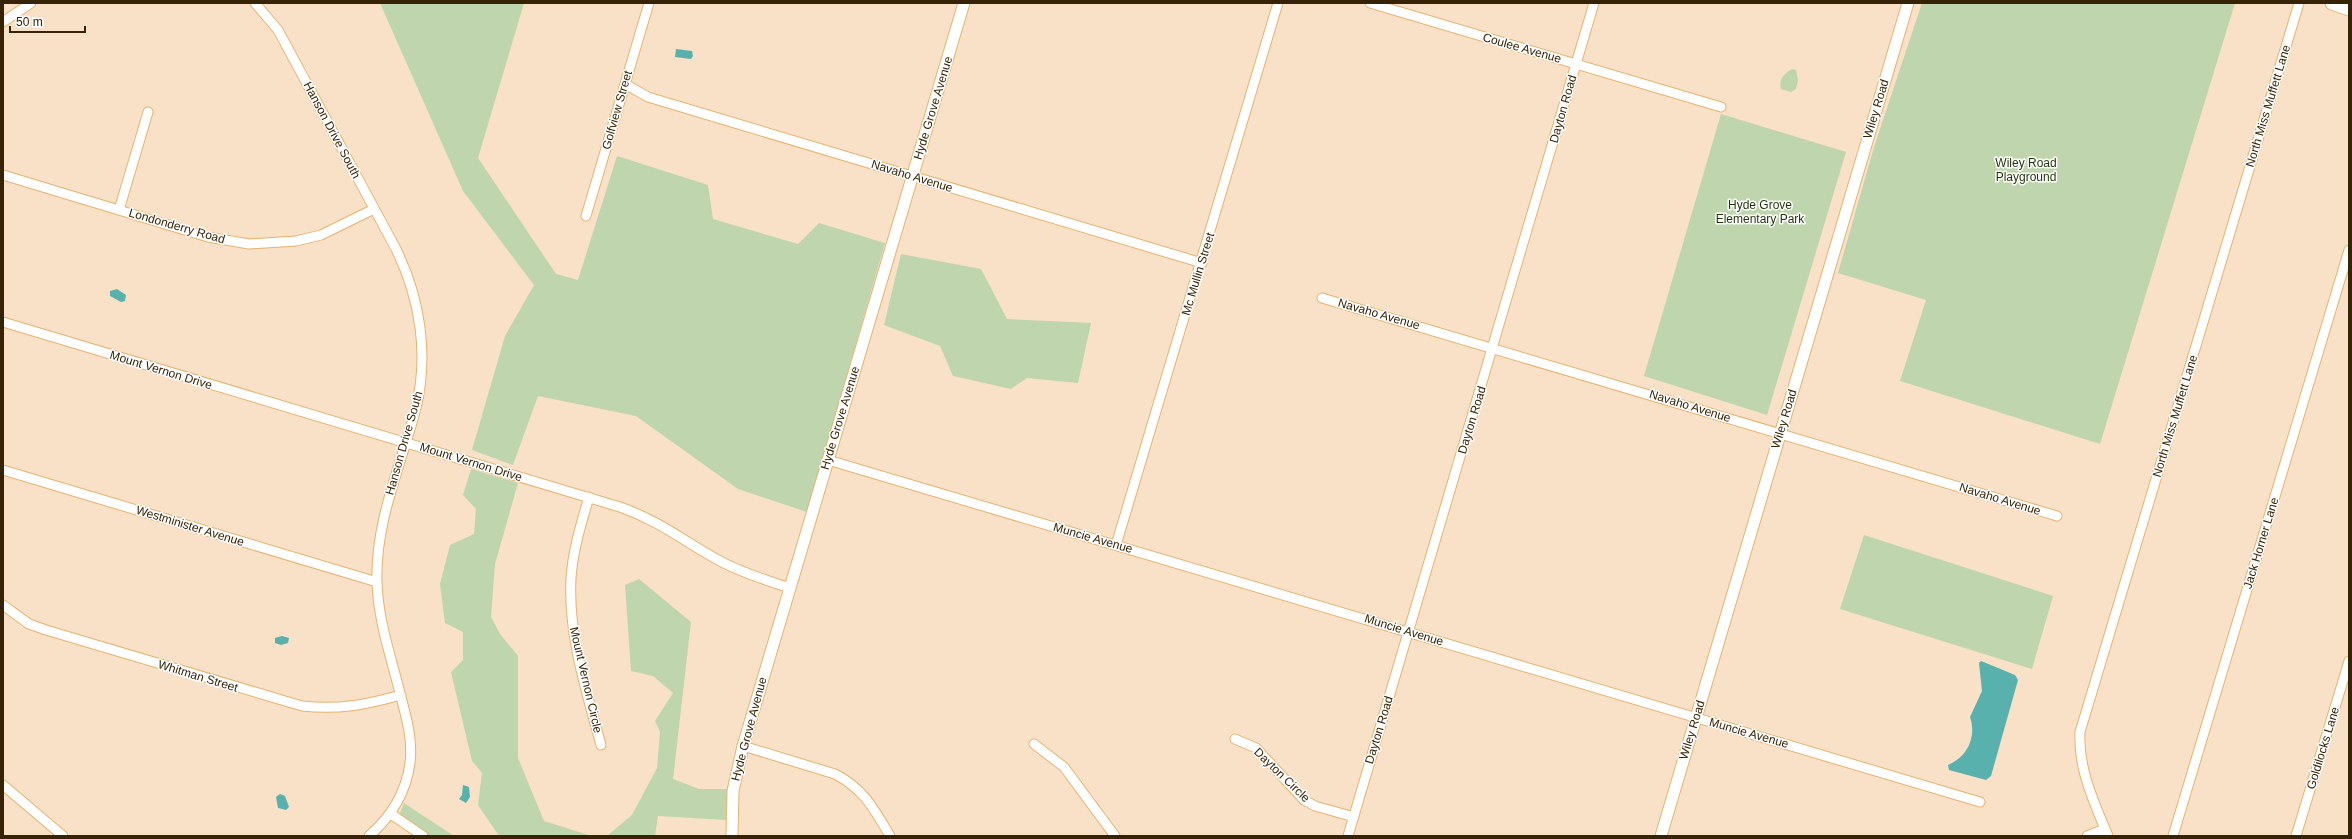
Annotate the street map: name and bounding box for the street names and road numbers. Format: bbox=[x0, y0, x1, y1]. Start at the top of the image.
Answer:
street label: Coulee Avenue bbox=[1481, 30, 1563, 66]
street label: North Miss Muffett Lane bbox=[2243, 43, 2293, 169]
street label: Hyde Grove Avenue bbox=[911, 54, 955, 161]
street label: Golfview Street bbox=[599, 68, 635, 151]
street label: Dayton Road bbox=[1547, 73, 1579, 145]
street label: Wiley Road bbox=[1860, 78, 1892, 140]
street label: Hanson Drive South bbox=[301, 79, 363, 181]
street label: Navaho Avenue bbox=[870, 157, 955, 195]
street label: Londonderry Road bbox=[127, 206, 227, 246]
street label: Mc Mullin Street bbox=[1179, 230, 1217, 317]
street label: Navaho Avenue bbox=[1336, 296, 1422, 332]
street label: Mount Vernon Drive bbox=[108, 348, 214, 392]
street label: North Miss Muffett Lane bbox=[2150, 353, 2200, 479]
street label: Hyde Grove Avenue bbox=[818, 364, 862, 471]
street label: Dayton Road bbox=[1455, 384, 1489, 456]
street label: Navaho Avenue bbox=[1648, 387, 1733, 425]
street label: Wiley Road bbox=[1768, 388, 1800, 450]
street label: Hanson Drive South bbox=[382, 389, 426, 497]
street label: Mount Vernon Drive bbox=[418, 440, 524, 484]
street label: Navaho Avenue bbox=[1958, 480, 2043, 518]
street label: Jack Horner Lane bbox=[2240, 495, 2282, 590]
street label: Westminister Avenue bbox=[134, 503, 246, 549]
street label: Muncie Avenue bbox=[1052, 520, 1135, 556]
street label: Muncie Avenue bbox=[1363, 611, 1445, 649]
street label: Mount Vernon Circle bbox=[567, 625, 605, 735]
street label: Whitman Street bbox=[156, 657, 240, 695]
street label: Hyde Grove Avenue bbox=[728, 675, 770, 783]
street label: Dayton Road bbox=[1362, 694, 1396, 766]
street label: Wiley Road bbox=[1676, 699, 1708, 761]
street label: Goldilocks Lane bbox=[2304, 705, 2342, 791]
street label: Muncie Avenue bbox=[1708, 715, 1791, 751]
street label: Dayton Circle bbox=[1251, 745, 1313, 805]

